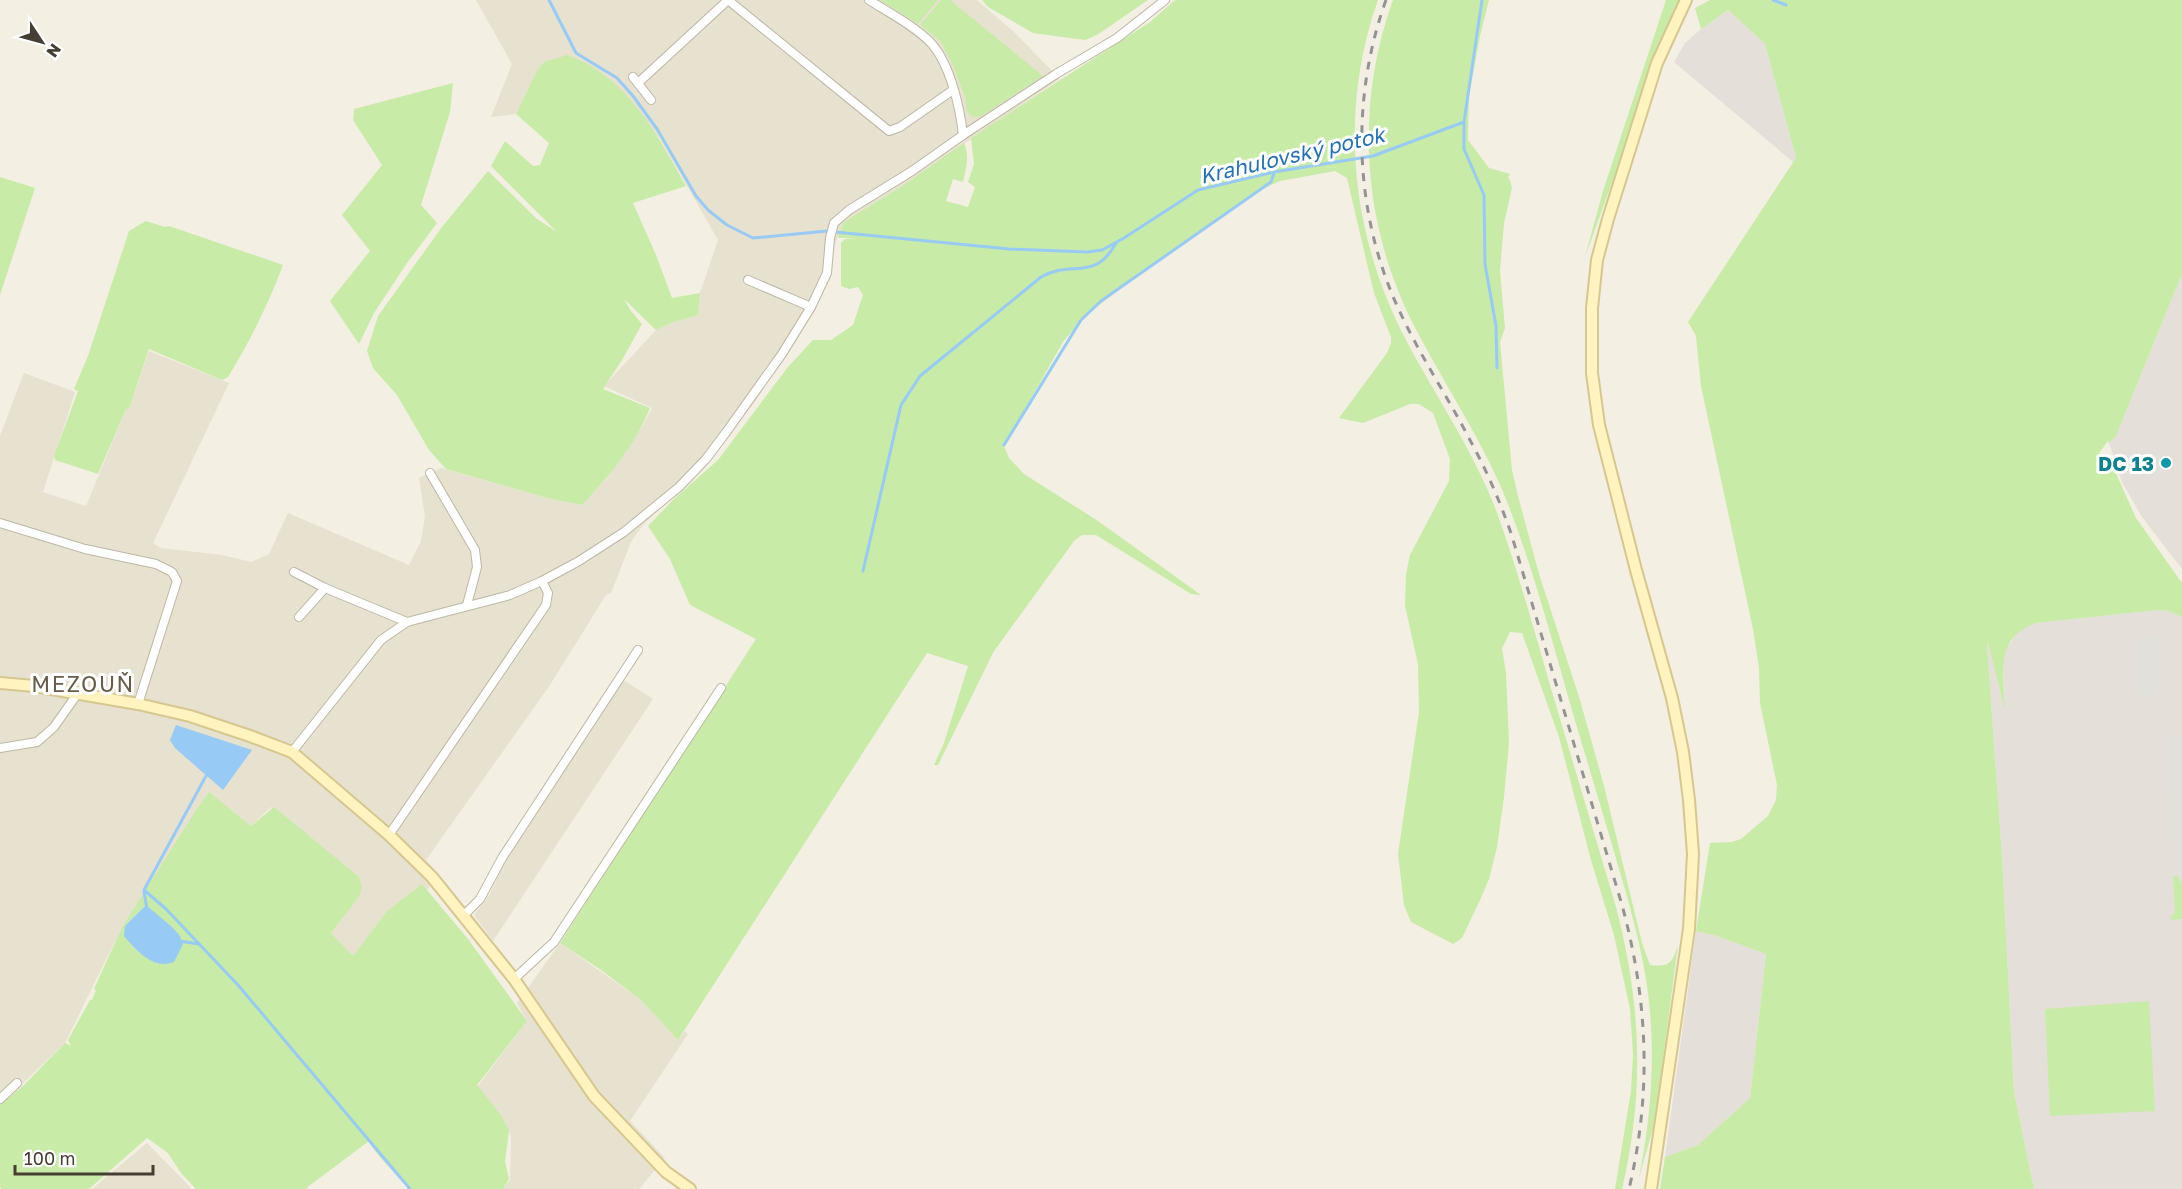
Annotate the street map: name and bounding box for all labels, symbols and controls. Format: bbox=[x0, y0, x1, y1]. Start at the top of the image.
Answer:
north arrow bbox=[12, 12, 72, 72]
text: N bbox=[42, 40, 66, 62]
water label: Krahulovský potok bbox=[1197, 121, 1389, 189]
place label: DC 13 bbox=[2098, 451, 2154, 475]
marker: DC 13 bbox=[2159, 456, 2173, 470]
district label: MEZOUŇ bbox=[31, 670, 135, 697]
scale bar bbox=[15, 1138, 153, 1176]
text: 100 m bbox=[24, 1147, 75, 1169]

